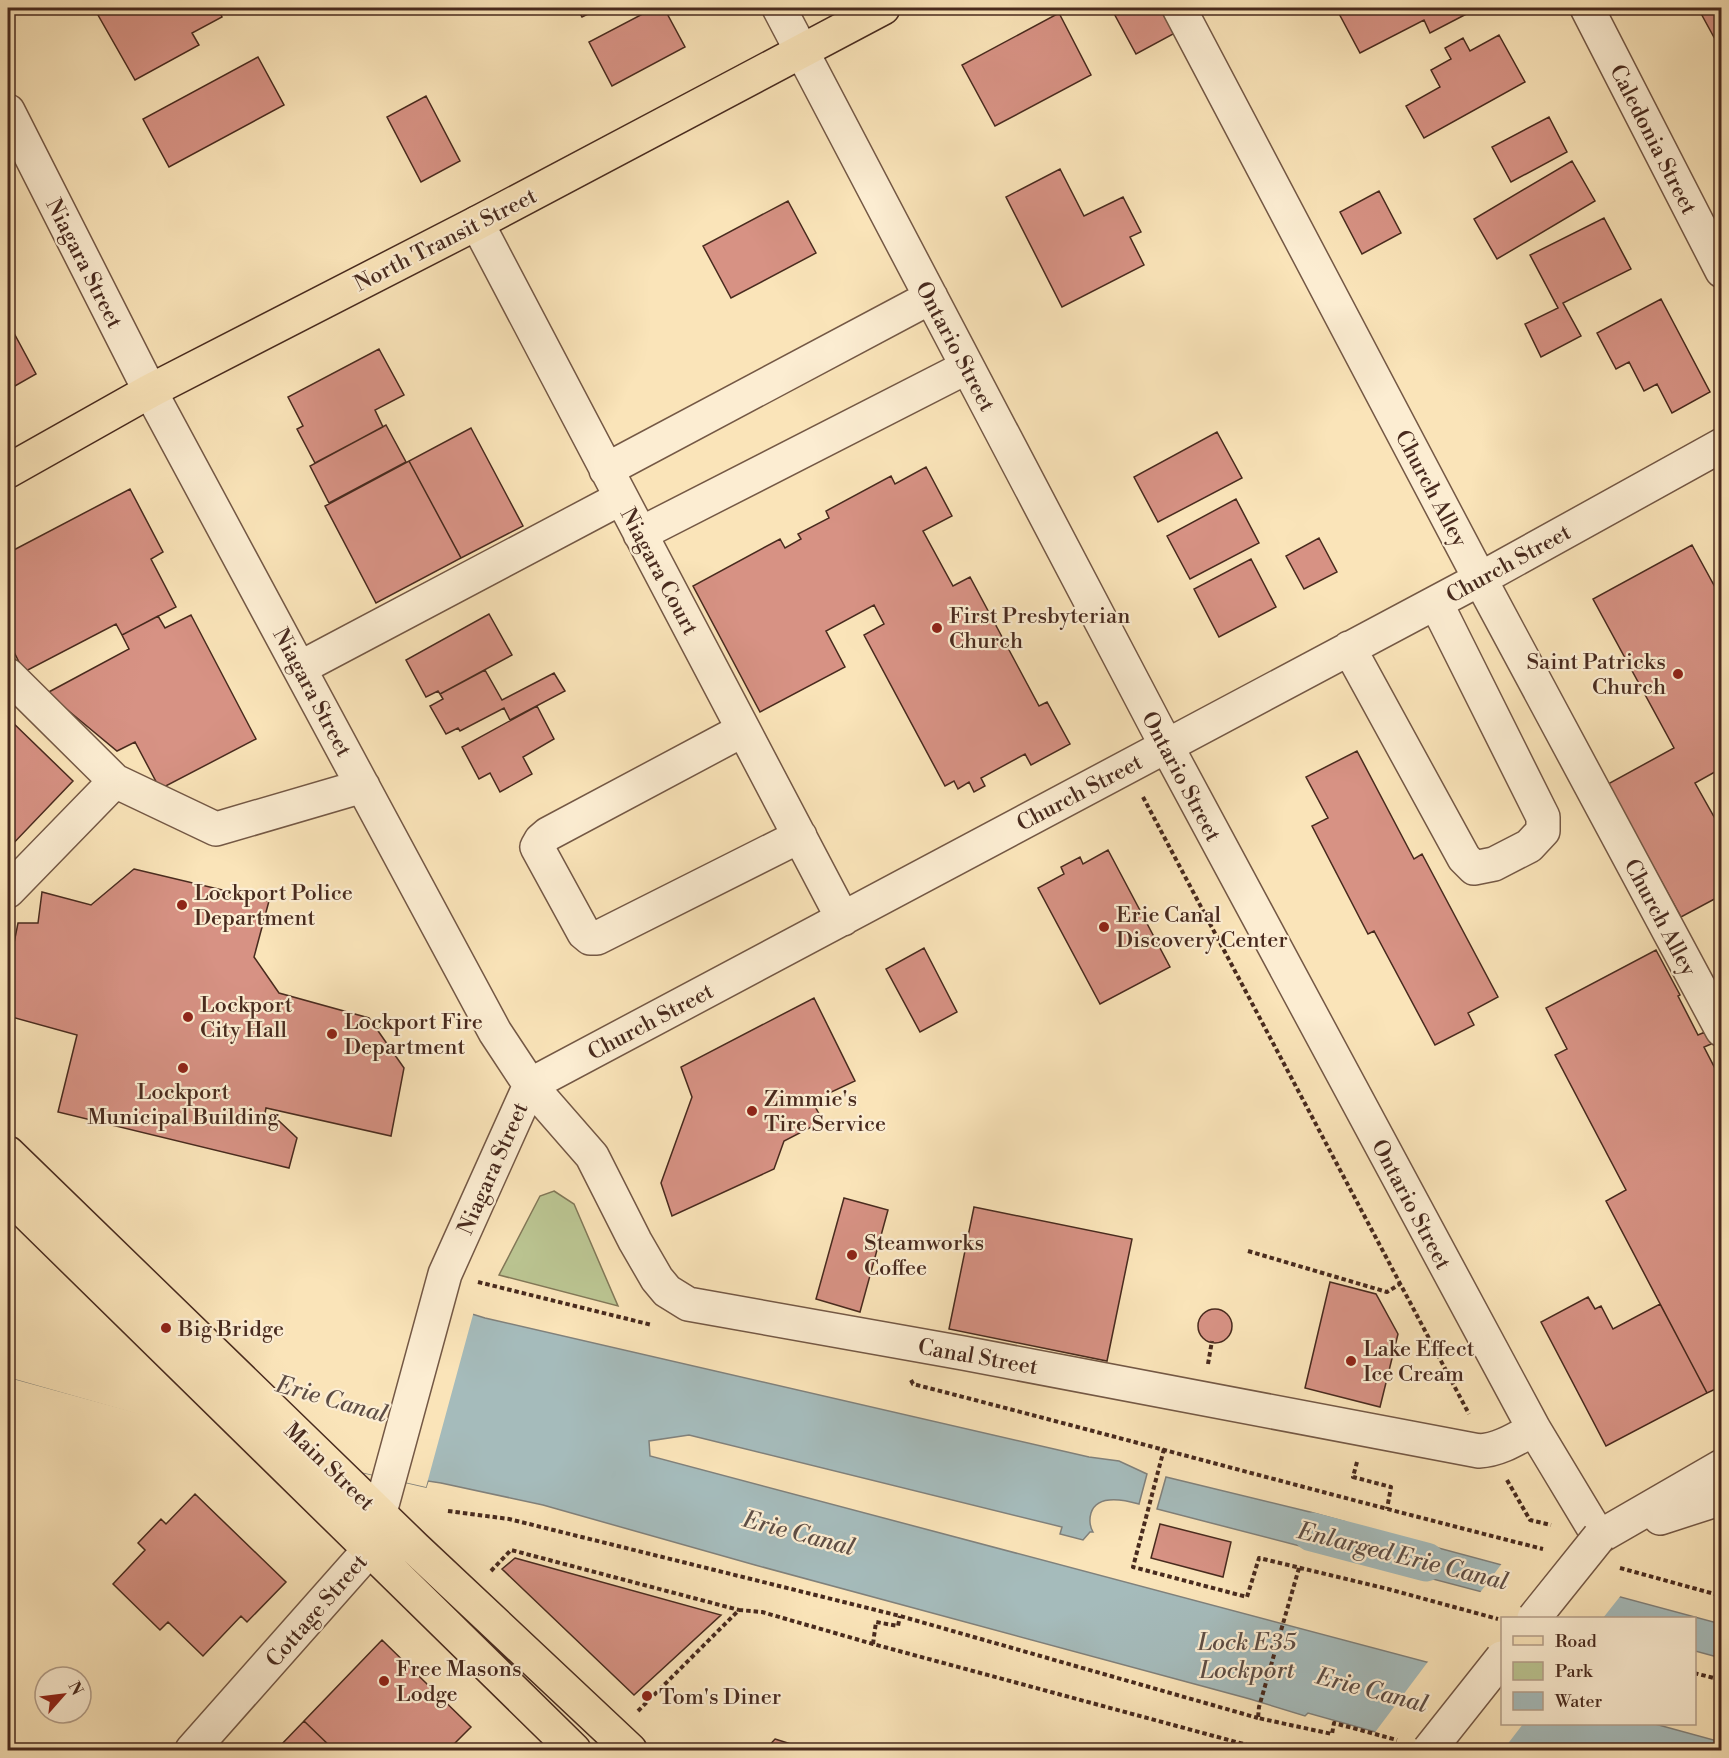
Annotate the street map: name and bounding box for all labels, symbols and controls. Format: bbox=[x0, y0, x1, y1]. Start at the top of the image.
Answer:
street label: Caledonia Street bbox=[1603, 60, 1702, 219]
street label: North Transit Street bbox=[350, 183, 542, 298]
street label: Niagara Street bbox=[39, 194, 128, 333]
street label: Ontario Street bbox=[909, 277, 1000, 417]
street label: Church Alley bbox=[1389, 426, 1473, 552]
street label: Niagara Court bbox=[614, 503, 704, 640]
street label: Church Street bbox=[1442, 519, 1576, 610]
place label: First Presbyterian Church bbox=[949, 603, 1130, 655]
marker: First Presbyterian Church bbox=[930, 621, 944, 635]
street label: Niagara Street bbox=[266, 624, 357, 762]
place label: Saint Patricks Church bbox=[1526, 649, 1666, 701]
marker: Saint Patricks Church bbox=[1671, 667, 1685, 681]
street label: Ontario Street bbox=[1135, 707, 1226, 847]
street label: Church Street bbox=[1012, 749, 1147, 838]
street label: Church Alley bbox=[1618, 855, 1702, 981]
place label: Lockport Police Department bbox=[194, 880, 353, 932]
marker: Lockport Police Department bbox=[175, 898, 189, 912]
place label: Erie Canal Discovery Center bbox=[1116, 902, 1288, 954]
marker: Erie Canal Discovery Center bbox=[1097, 920, 1111, 934]
street label: Church Street bbox=[583, 978, 718, 1067]
place label: Lockport City Hall bbox=[200, 992, 293, 1044]
place label: Lockport Fire Department bbox=[344, 1009, 483, 1061]
marker: Lockport City Hall bbox=[181, 1010, 195, 1024]
marker: Lockport Fire Department bbox=[325, 1027, 339, 1041]
marker: Lockport Municipal Building bbox=[176, 1061, 190, 1075]
place label: Lockport Municipal Building bbox=[87, 1079, 279, 1131]
place label: Zimmie's Tire Service bbox=[764, 1086, 886, 1138]
street label: Niagara Street bbox=[452, 1098, 535, 1239]
marker: Zimmie's Tire Service bbox=[745, 1104, 759, 1118]
street label: Ontario Street bbox=[1365, 1135, 1456, 1275]
place label: Steamworks Coffee bbox=[864, 1230, 984, 1282]
marker: Steamworks Coffee bbox=[845, 1248, 859, 1262]
place label: Big Bridge bbox=[177, 1316, 284, 1343]
marker: Big Bridge bbox=[159, 1321, 173, 1335]
street label: Canal Street bbox=[916, 1334, 1040, 1381]
place label: Lake Effect Ice Cream bbox=[1363, 1336, 1475, 1388]
marker: Lake Effect Ice Cream bbox=[1344, 1354, 1358, 1368]
water label: Erie Canal bbox=[272, 1369, 391, 1430]
street label: Main Street bbox=[278, 1417, 380, 1517]
water label: Erie Canal bbox=[739, 1504, 858, 1563]
water label: Enlarged Erie Canal bbox=[1293, 1516, 1511, 1598]
street label: Cottage Street bbox=[261, 1549, 374, 1673]
legend bbox=[1501, 1617, 1696, 1725]
water label: Lock E35 Lockport bbox=[1197, 1628, 1297, 1686]
text: Road bbox=[1555, 1630, 1598, 1653]
place label: Free Masons Lodge bbox=[396, 1656, 522, 1708]
text: Park bbox=[1555, 1660, 1594, 1683]
water label: Erie Canal bbox=[1312, 1661, 1431, 1720]
north arrow bbox=[33, 1665, 93, 1725]
marker: Free Masons Lodge bbox=[377, 1674, 391, 1688]
text: N bbox=[64, 1678, 87, 1699]
place label: Tom's Diner bbox=[659, 1684, 781, 1711]
marker: Tom's Diner bbox=[640, 1689, 654, 1703]
text: Water bbox=[1554, 1690, 1603, 1713]

